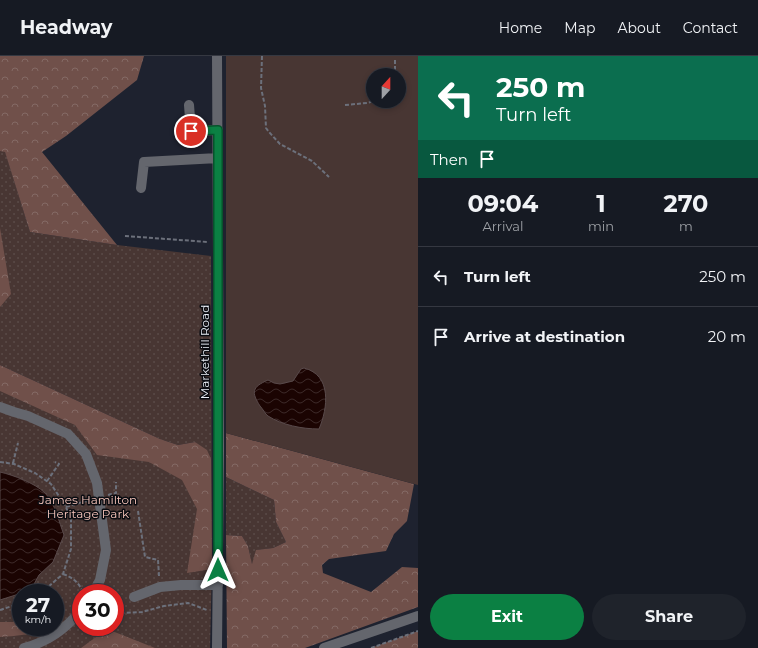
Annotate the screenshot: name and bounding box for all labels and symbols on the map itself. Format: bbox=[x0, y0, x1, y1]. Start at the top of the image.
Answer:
north arrow bbox=[366, 68, 406, 108]
pin bbox=[174, 114, 208, 148]
street label: Markethill Road bbox=[197, 305, 212, 399]
park label: James Hamilton Heritage Park bbox=[38, 492, 137, 521]
position arrow bbox=[197, 549, 239, 591]
speed limit sign: 30 bbox=[72, 584, 124, 636]

